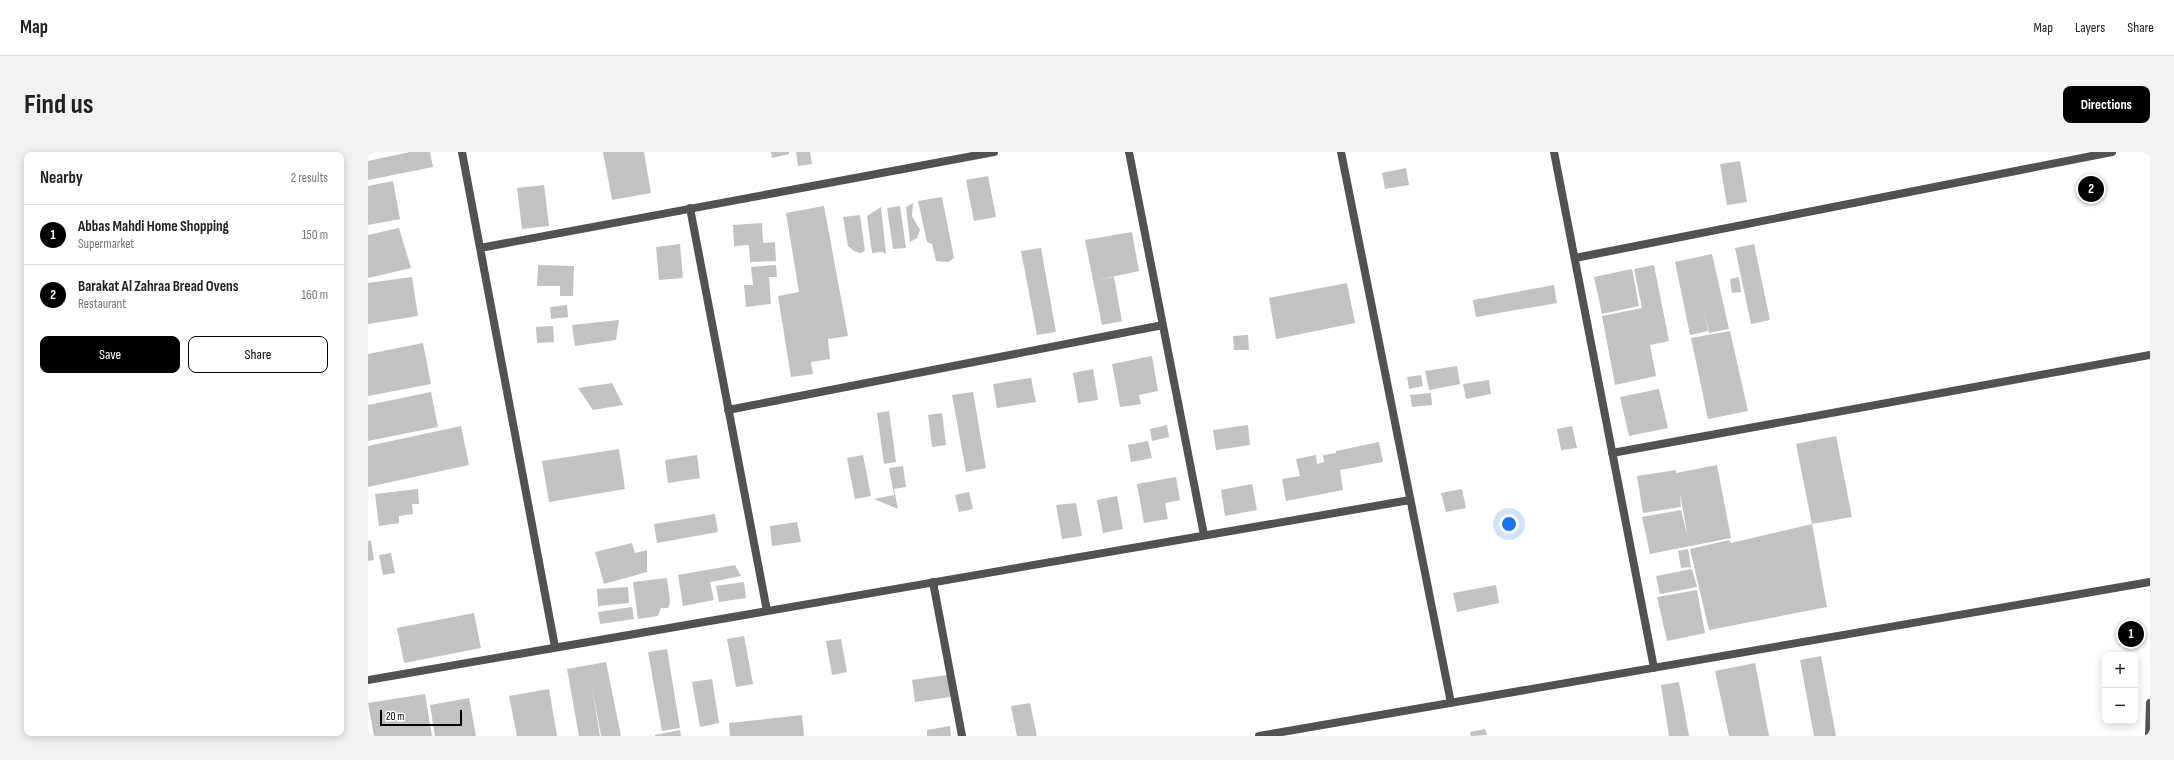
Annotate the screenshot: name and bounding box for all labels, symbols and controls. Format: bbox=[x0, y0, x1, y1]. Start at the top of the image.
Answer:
text: Map bbox=[20, 16, 48, 39]
text: Map bbox=[2033, 19, 2053, 36]
text: Layers bbox=[2075, 19, 2105, 36]
text: Share bbox=[2127, 19, 2154, 36]
button: Directions bbox=[2063, 86, 2150, 123]
text: Find us bbox=[24, 88, 93, 121]
text: Nearby bbox=[40, 168, 83, 188]
text: 2 results bbox=[291, 170, 328, 186]
pin: 2 bbox=[2078, 174, 2104, 204]
text: Abbas Mahdi Home Shopping bbox=[78, 217, 229, 236]
text: 1 bbox=[50, 227, 56, 243]
text: 150 m bbox=[302, 227, 328, 243]
text: Supermarket bbox=[78, 236, 134, 252]
text: Barakat Al Zahraa Bread Ovens bbox=[78, 277, 239, 296]
text: 2 bbox=[50, 287, 56, 303]
text: 160 m bbox=[302, 287, 328, 303]
text: Restaurant bbox=[78, 296, 126, 312]
button: Save bbox=[40, 336, 180, 373]
button: Share bbox=[188, 336, 328, 373]
your location bbox=[1499, 514, 1519, 534]
pin: 1 bbox=[2118, 619, 2144, 649]
map controls bbox=[2102, 652, 2138, 724]
button: + bbox=[2102, 652, 2138, 688]
button: − bbox=[2102, 688, 2138, 724]
scale bar bbox=[380, 708, 462, 727]
text: 20 m bbox=[386, 710, 404, 723]

